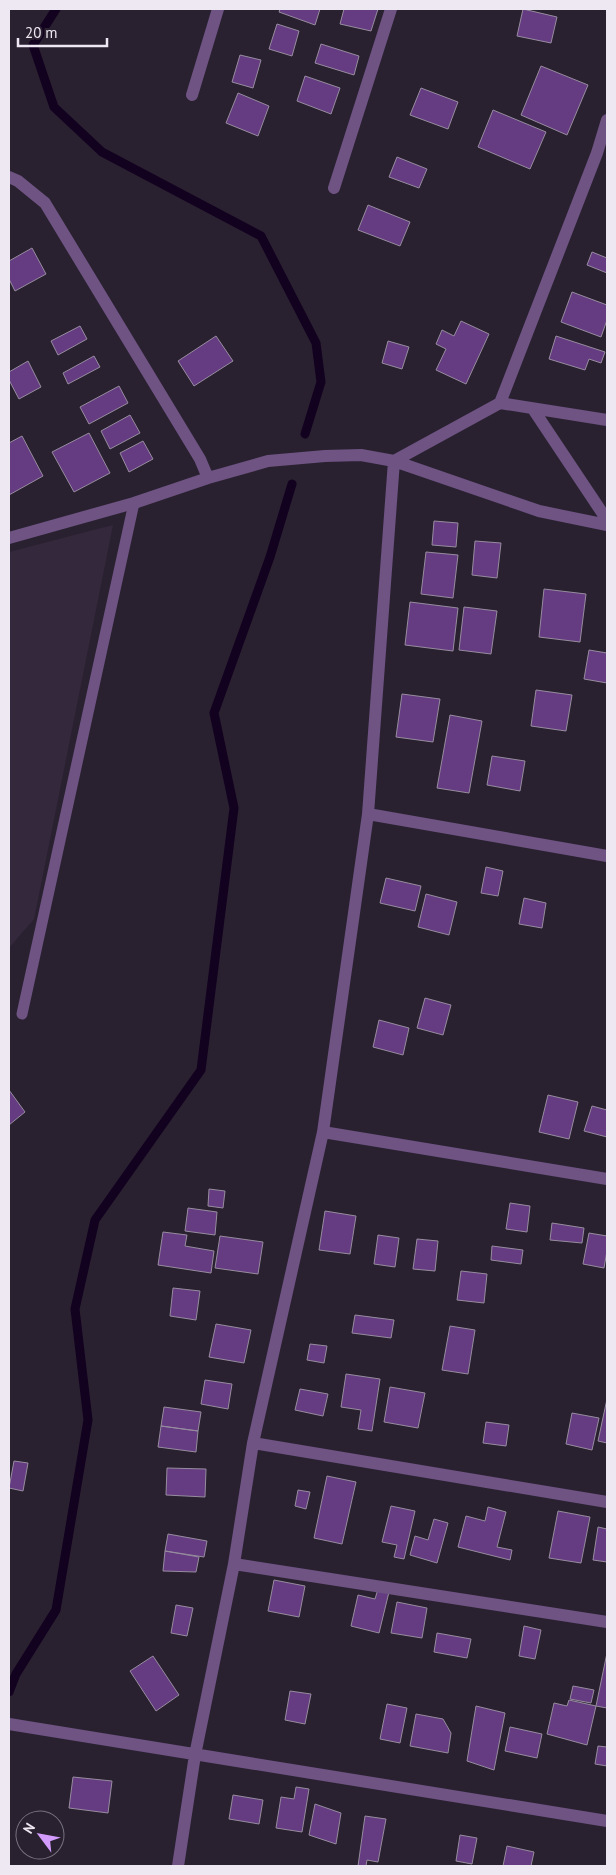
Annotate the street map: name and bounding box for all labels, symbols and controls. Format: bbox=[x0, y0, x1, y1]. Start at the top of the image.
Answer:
scale bar bbox=[18, 15, 106, 47]
text: 20 m bbox=[25, 23, 58, 42]
north arrow bbox=[15, 1810, 65, 1860]
text: N bbox=[19, 1819, 39, 1837]

